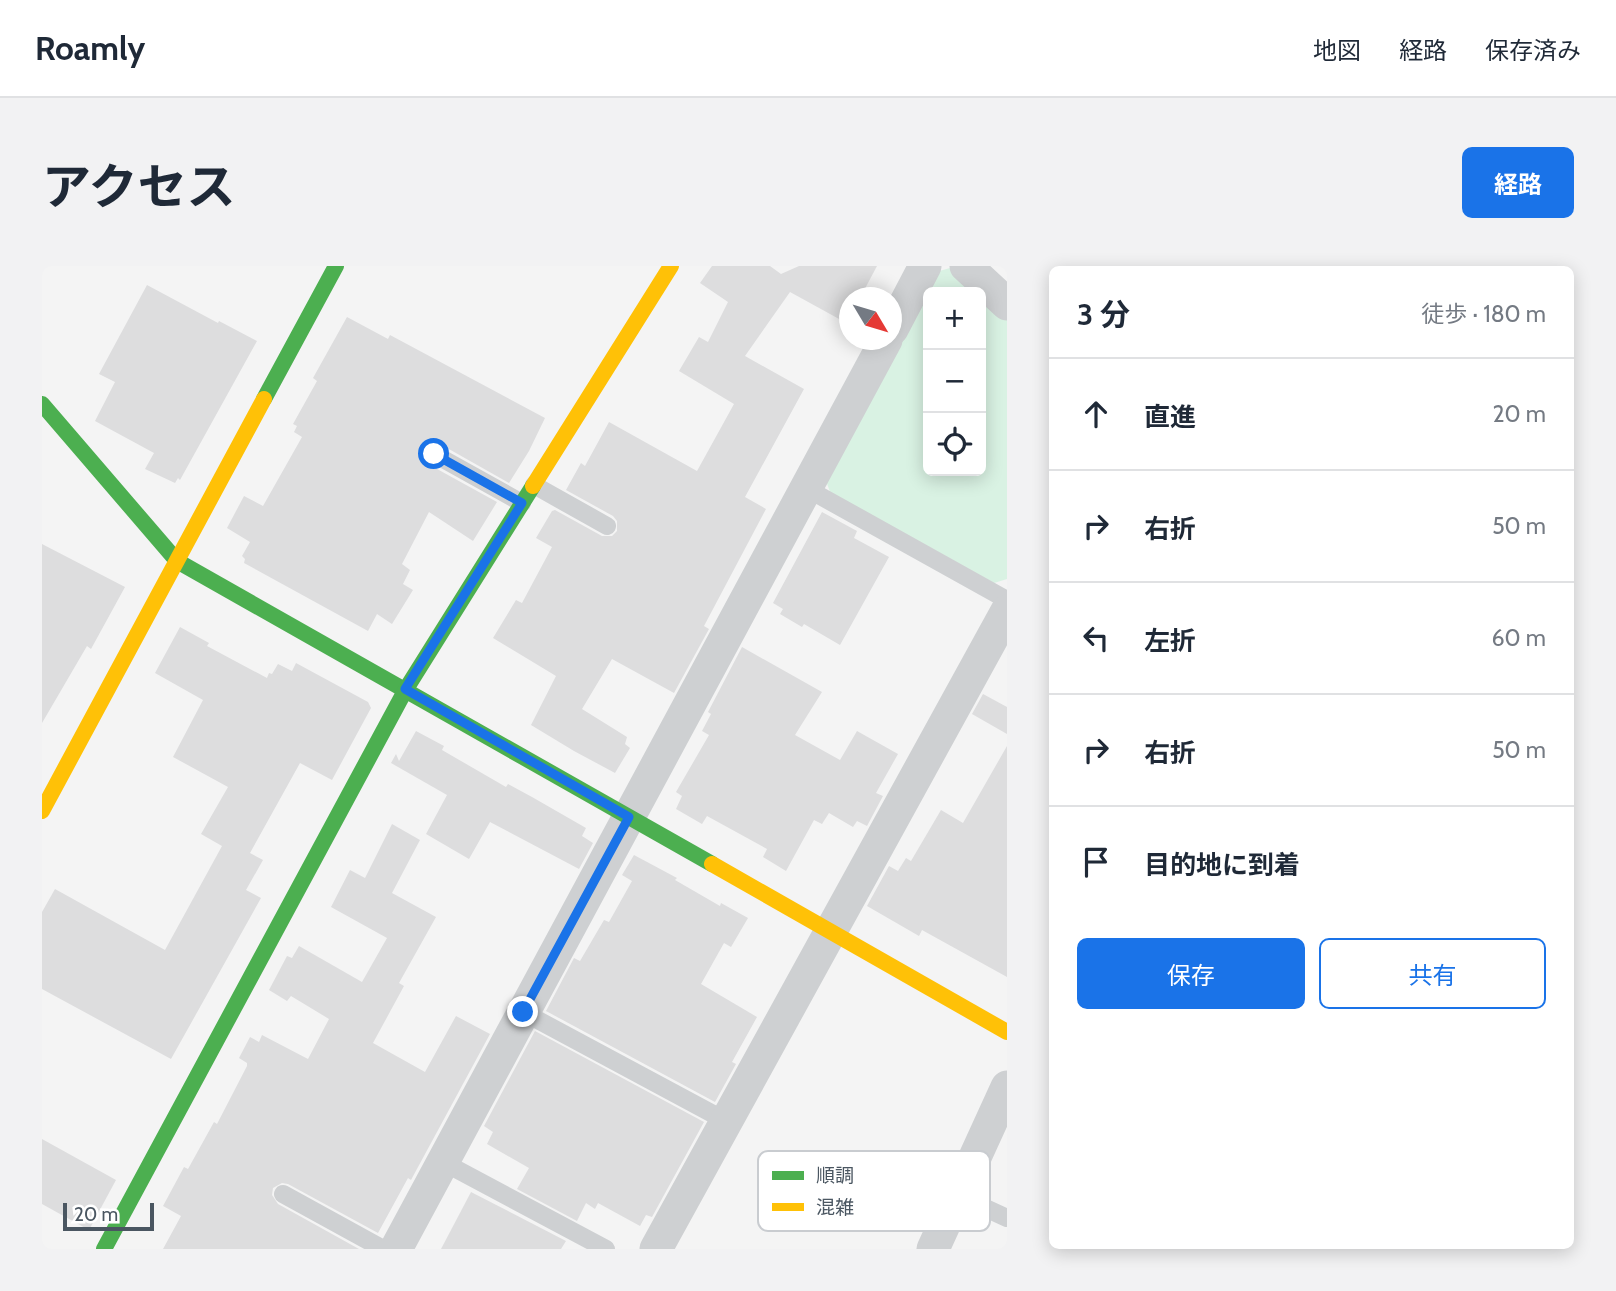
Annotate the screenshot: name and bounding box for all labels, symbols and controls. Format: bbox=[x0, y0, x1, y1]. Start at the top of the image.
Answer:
text: Roamly bbox=[35, 28, 145, 68]
text: 地図 bbox=[1313, 36, 1361, 65]
text: 経路 bbox=[1399, 36, 1447, 65]
text: 保存済み bbox=[1485, 36, 1581, 65]
button: 経路 bbox=[1462, 147, 1574, 218]
text: アクセス bbox=[42, 157, 236, 216]
north arrow bbox=[839, 287, 902, 350]
map controls bbox=[923, 287, 986, 476]
button: + bbox=[923, 287, 986, 350]
text: 3 分 bbox=[1077, 296, 1130, 333]
text: 徒歩 · 180 m bbox=[1421, 300, 1546, 328]
button: − bbox=[923, 350, 986, 413]
icon: ahead bbox=[1077, 395, 1115, 433]
text: 20 m bbox=[1493, 400, 1546, 428]
text: 直進 bbox=[1144, 401, 1196, 433]
button: locate bbox=[923, 413, 986, 476]
route start bbox=[418, 438, 449, 469]
icon: right bbox=[1077, 507, 1115, 545]
text: 50 m bbox=[1492, 512, 1546, 540]
text: 右折 bbox=[1144, 513, 1196, 545]
icon: left bbox=[1077, 619, 1115, 657]
text: 60 m bbox=[1492, 624, 1546, 652]
text: 左折 bbox=[1144, 625, 1196, 657]
icon: right bbox=[1077, 731, 1115, 769]
text: 50 m bbox=[1492, 736, 1546, 764]
text: 右折 bbox=[1144, 737, 1196, 769]
icon: arrive bbox=[1077, 843, 1115, 881]
text: 目的地に到着 bbox=[1144, 849, 1300, 881]
button: 保存 bbox=[1077, 938, 1305, 1009]
button: 共有 bbox=[1319, 938, 1546, 1009]
route end bbox=[507, 996, 538, 1027]
legend bbox=[758, 1151, 990, 1231]
text: 順調 bbox=[816, 1164, 854, 1187]
text: 混雑 bbox=[816, 1196, 854, 1219]
scale bar bbox=[63, 1200, 154, 1232]
text: 20 m bbox=[74, 1203, 118, 1226]

